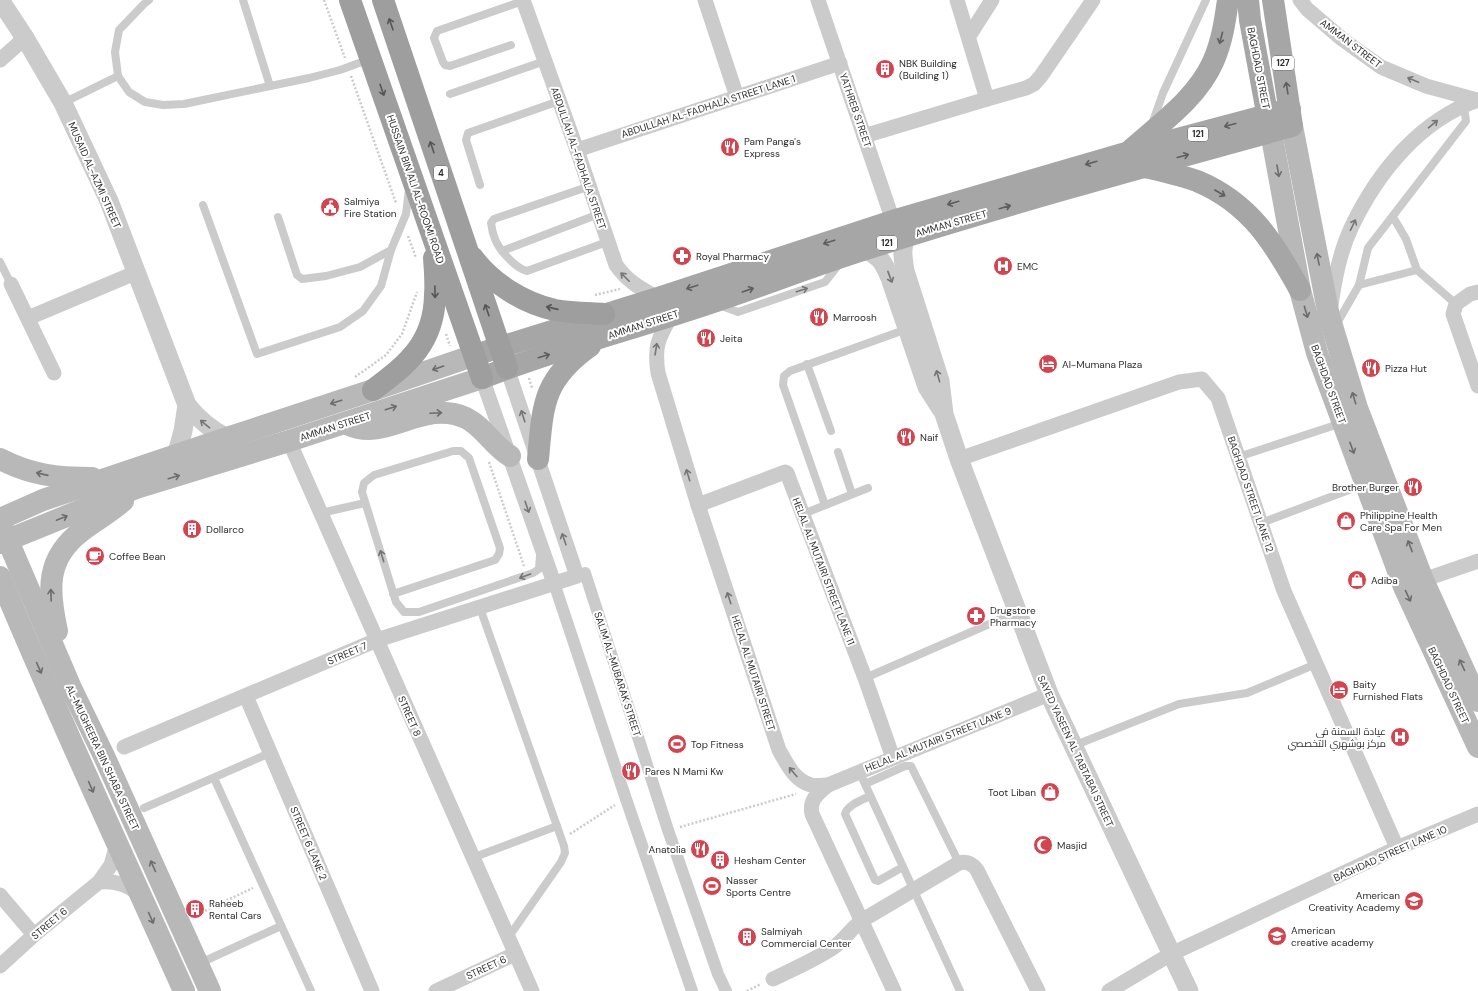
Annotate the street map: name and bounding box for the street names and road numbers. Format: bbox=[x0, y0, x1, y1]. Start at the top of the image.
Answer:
street label: AMMAN STREET bbox=[1317, 16, 1384, 71]
street label: BAGHDAD STREET bbox=[1244, 26, 1273, 111]
road number: 127 bbox=[1272, 56, 1294, 70]
street label: YATHREB STREET bbox=[837, 71, 874, 149]
street label: ABDULLAH AL-FADHALA STREET LANE 1 bbox=[619, 72, 797, 141]
street label: ABDULLAH AL-FADHALA STREET bbox=[548, 85, 609, 231]
street label: HUSSAIN BIN ALI AL-ROOMI ROAD bbox=[384, 113, 447, 265]
street label: MUSAID AL-AZMI STREET bbox=[65, 120, 124, 231]
road number: 121 bbox=[1188, 127, 1208, 141]
road number: 4 bbox=[434, 166, 448, 180]
street label: AMMAN STREET bbox=[914, 207, 989, 240]
road number: 121 bbox=[877, 236, 897, 250]
street label: AMMAN STREET bbox=[606, 307, 681, 342]
street label: BAGHDAD STREET bbox=[1308, 343, 1349, 426]
street label: AMMAN STREET bbox=[298, 409, 373, 444]
street label: BAGHDAD STREET LANE 12 bbox=[1225, 434, 1277, 554]
street label: HELAL AL MUTAIRI STREET LANE 11 bbox=[789, 496, 858, 647]
street label: SALIM AL-MUBARAK STREET bbox=[591, 610, 644, 739]
street label: HELAL AL MUTAIRI STREET bbox=[729, 614, 778, 733]
street label: STREET 7 bbox=[325, 639, 369, 668]
street label: BAGHDAD STREET bbox=[1425, 645, 1472, 726]
street label: SAYED YASEEN AL TABTABAI STREET bbox=[1035, 673, 1117, 830]
street label: AL-MUGHEERA BIN SHABA STREET bbox=[63, 682, 142, 832]
street label: STREET 8 bbox=[395, 694, 424, 738]
street label: HELAL AL MUTAIRI STREET LANE 9 bbox=[863, 704, 1013, 775]
street label: STREET 6 LANE 2 bbox=[287, 804, 330, 882]
street label: BAGHDAD STREET LANE 10 bbox=[1331, 822, 1449, 884]
street label: STREET 6 bbox=[29, 905, 70, 942]
street label: STREET 6 bbox=[464, 952, 508, 982]

